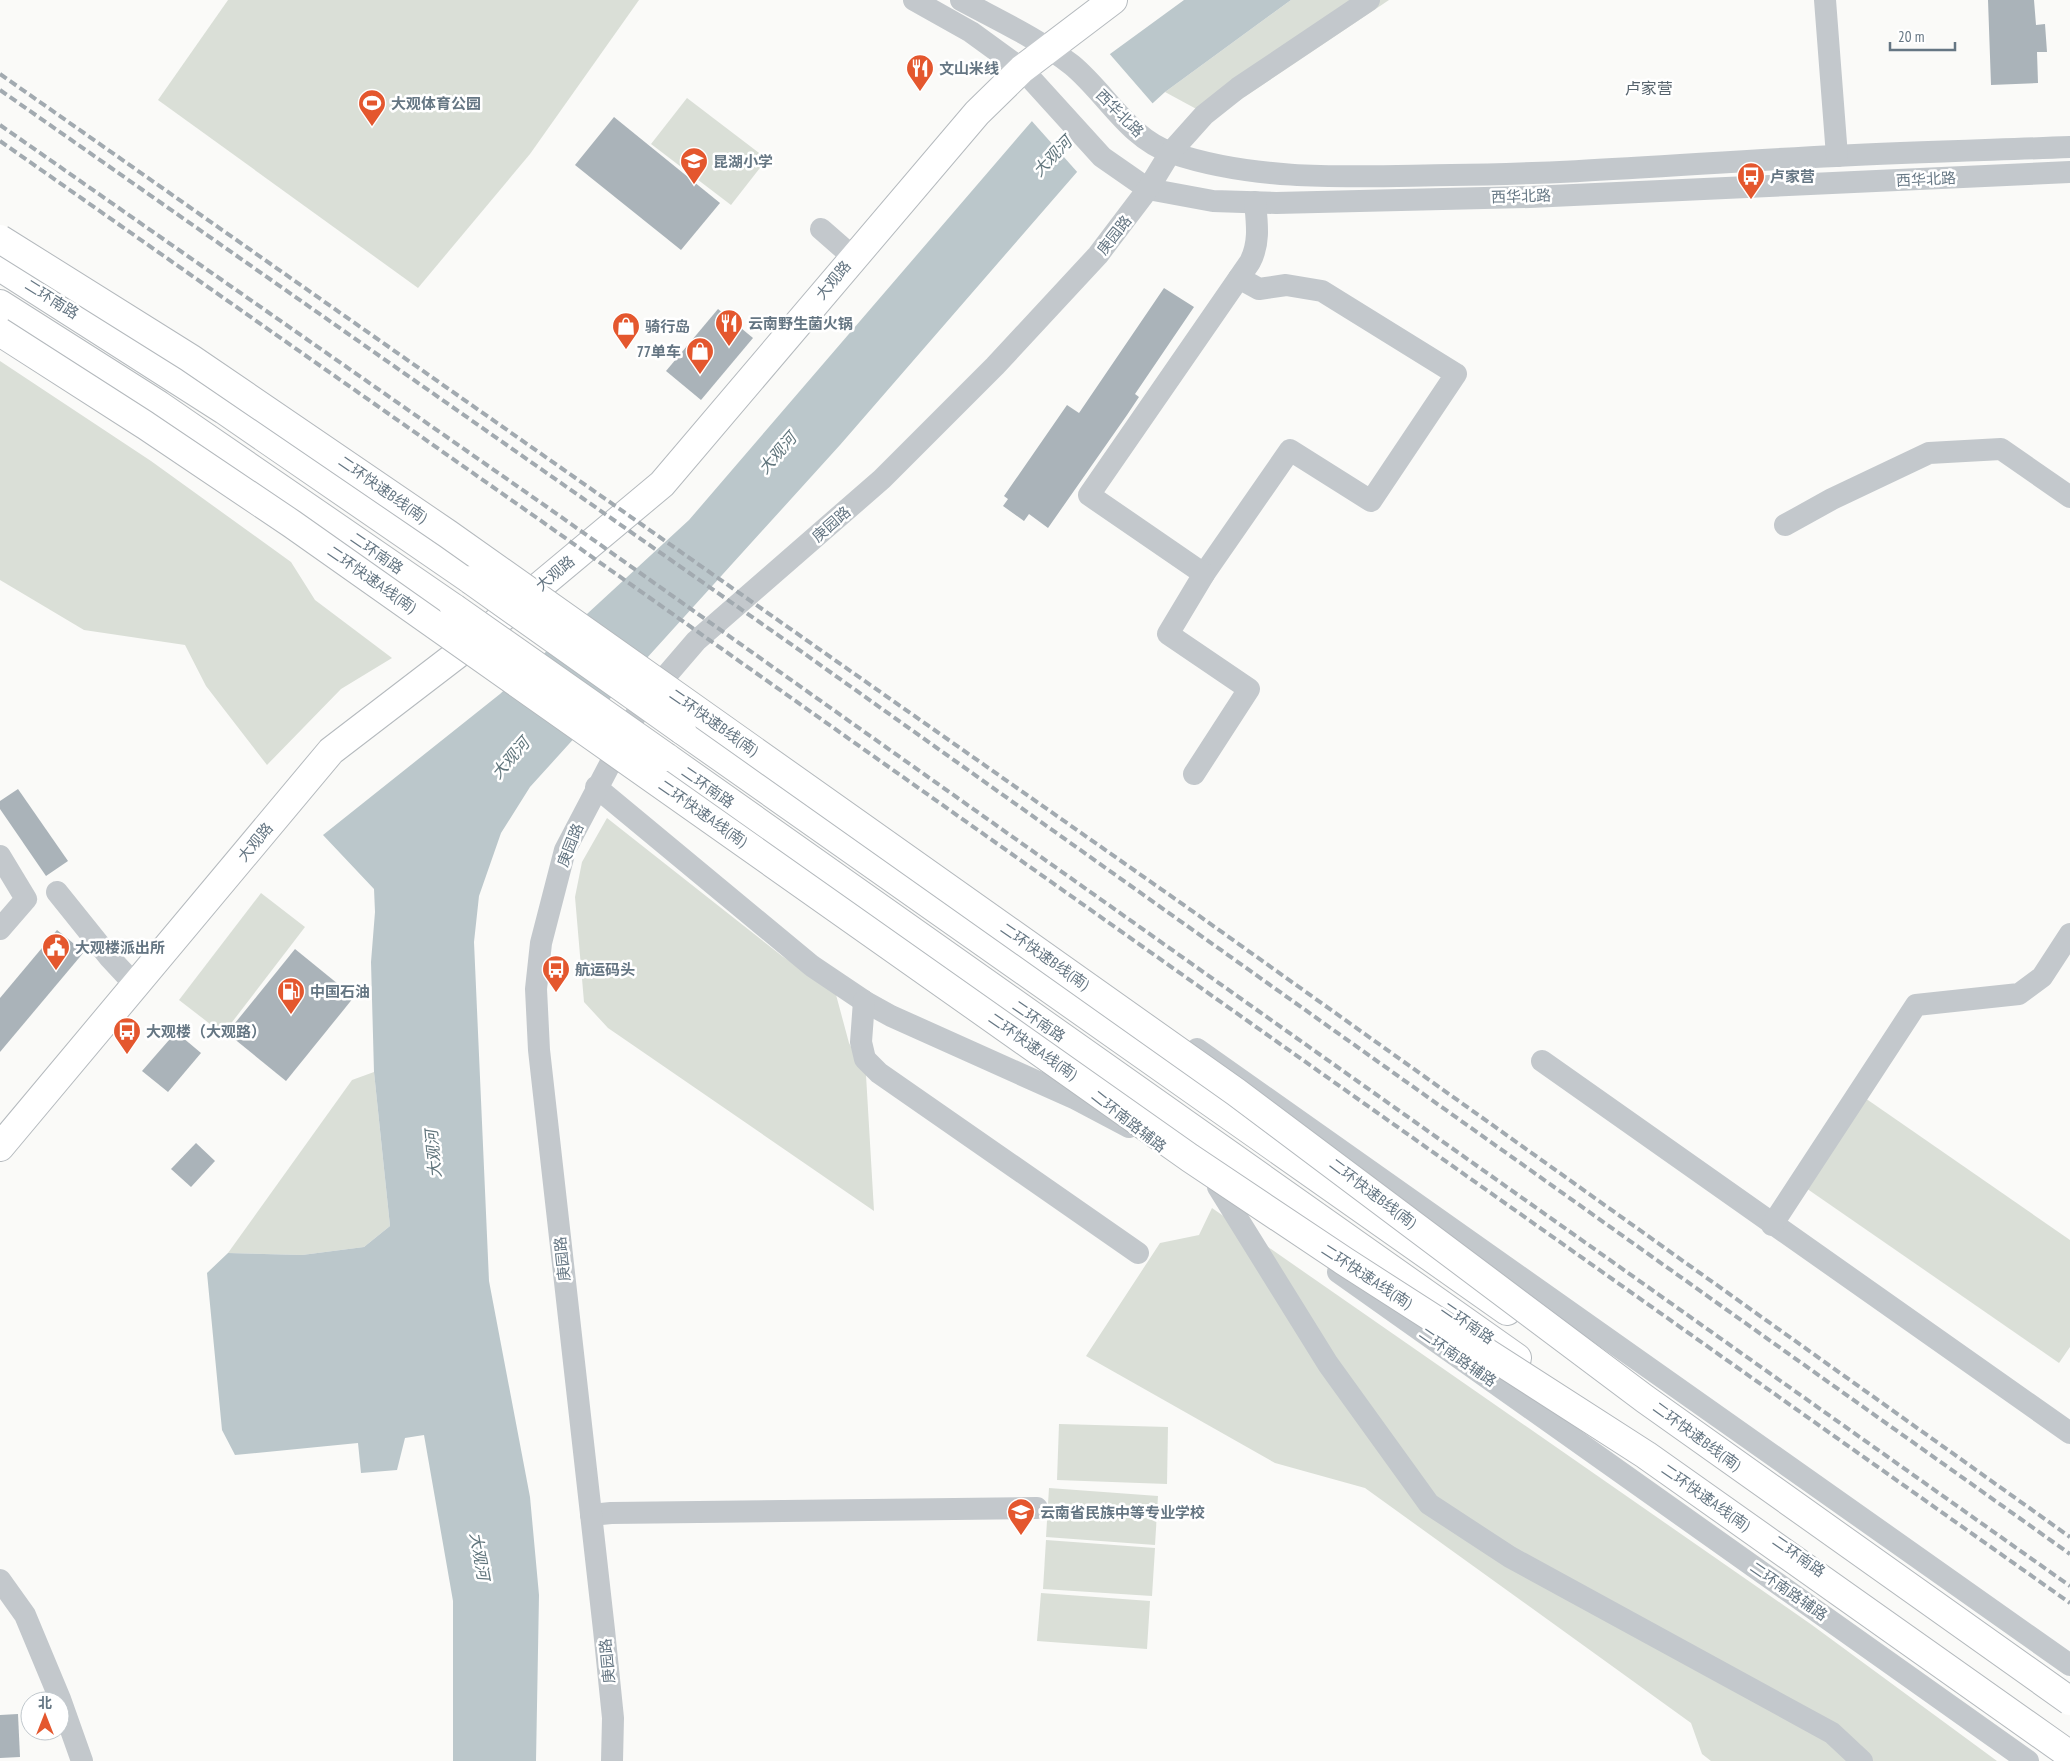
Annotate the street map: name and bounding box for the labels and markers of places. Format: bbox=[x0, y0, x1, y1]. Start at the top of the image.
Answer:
restaurant icon: 文山米线 bbox=[905, 53, 935, 92]
place label: 文山米线 bbox=[939, 59, 999, 78]
sports icon: 大观体育公园 bbox=[357, 88, 387, 127]
place label: 大观体育公园 bbox=[391, 94, 481, 113]
school or university icon: 昆湖小学 bbox=[679, 146, 709, 185]
place label: 昆湖小学 bbox=[713, 152, 773, 171]
bus stop icon: 卢家营 bbox=[1736, 161, 1766, 200]
place label: 卢家营 bbox=[1770, 167, 1815, 186]
restaurant icon: 云南野生菌火锅 bbox=[714, 308, 744, 347]
shop icon: 骑行岛 bbox=[611, 311, 641, 350]
place label: 云南野生菌火锅 bbox=[748, 314, 853, 333]
place label: 骑行岛 bbox=[645, 317, 690, 336]
shop icon: 77单车 bbox=[685, 336, 715, 375]
place label: 77单车 bbox=[637, 342, 681, 361]
public building icon: 大观楼派出所 bbox=[41, 932, 71, 971]
place label: 大观楼派出所 bbox=[75, 938, 165, 957]
bus stop icon: 航运码头 bbox=[541, 954, 571, 993]
place label: 航运码头 bbox=[575, 960, 635, 979]
fuel station icon: 中国石油 bbox=[276, 976, 306, 1015]
place label: 中国石油 bbox=[310, 982, 370, 1001]
bus stop icon: 大观楼（大观路） bbox=[112, 1016, 142, 1055]
place label: 大观楼（大观路） bbox=[146, 1022, 266, 1041]
school or university icon: 云南省民族中等专业学校 bbox=[1006, 1497, 1036, 1536]
place label: 云南省民族中等专业学校 bbox=[1040, 1503, 1205, 1522]

